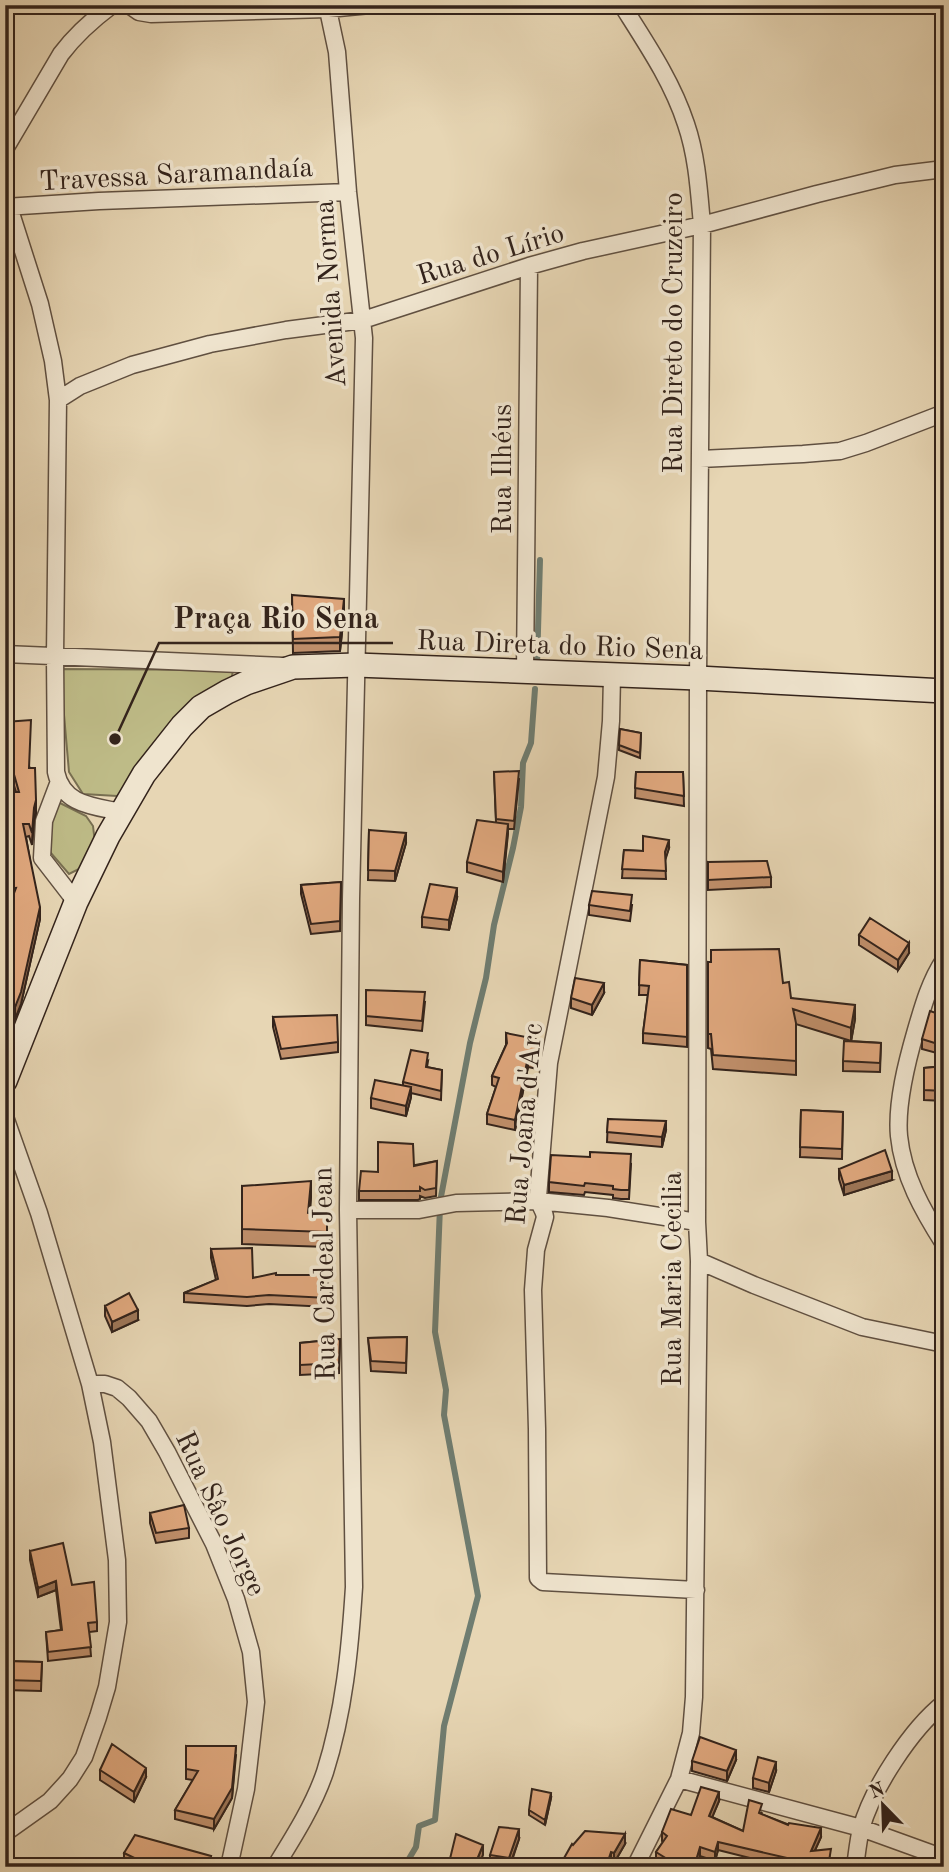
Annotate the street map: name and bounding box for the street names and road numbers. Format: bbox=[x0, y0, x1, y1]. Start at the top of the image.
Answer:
street label: Travessa Saramandaía bbox=[38, 155, 314, 197]
street label: Rua Direto do Cruzeiro bbox=[661, 192, 689, 474]
street label: Avenida Norma bbox=[311, 199, 353, 389]
street label: Rua do Lírio bbox=[414, 220, 568, 292]
street label: Rua Ilhéus bbox=[490, 404, 518, 534]
street label: Rua Direta do Rio Sena bbox=[416, 628, 704, 666]
street label: Rua Joana d'Arc bbox=[503, 1022, 549, 1226]
street label: Rua Cardeal Jean bbox=[310, 1167, 342, 1381]
street label: Rua Maria Cecilia bbox=[660, 1171, 688, 1387]
street label: Rua Sâo Jorge bbox=[169, 1428, 270, 1601]

